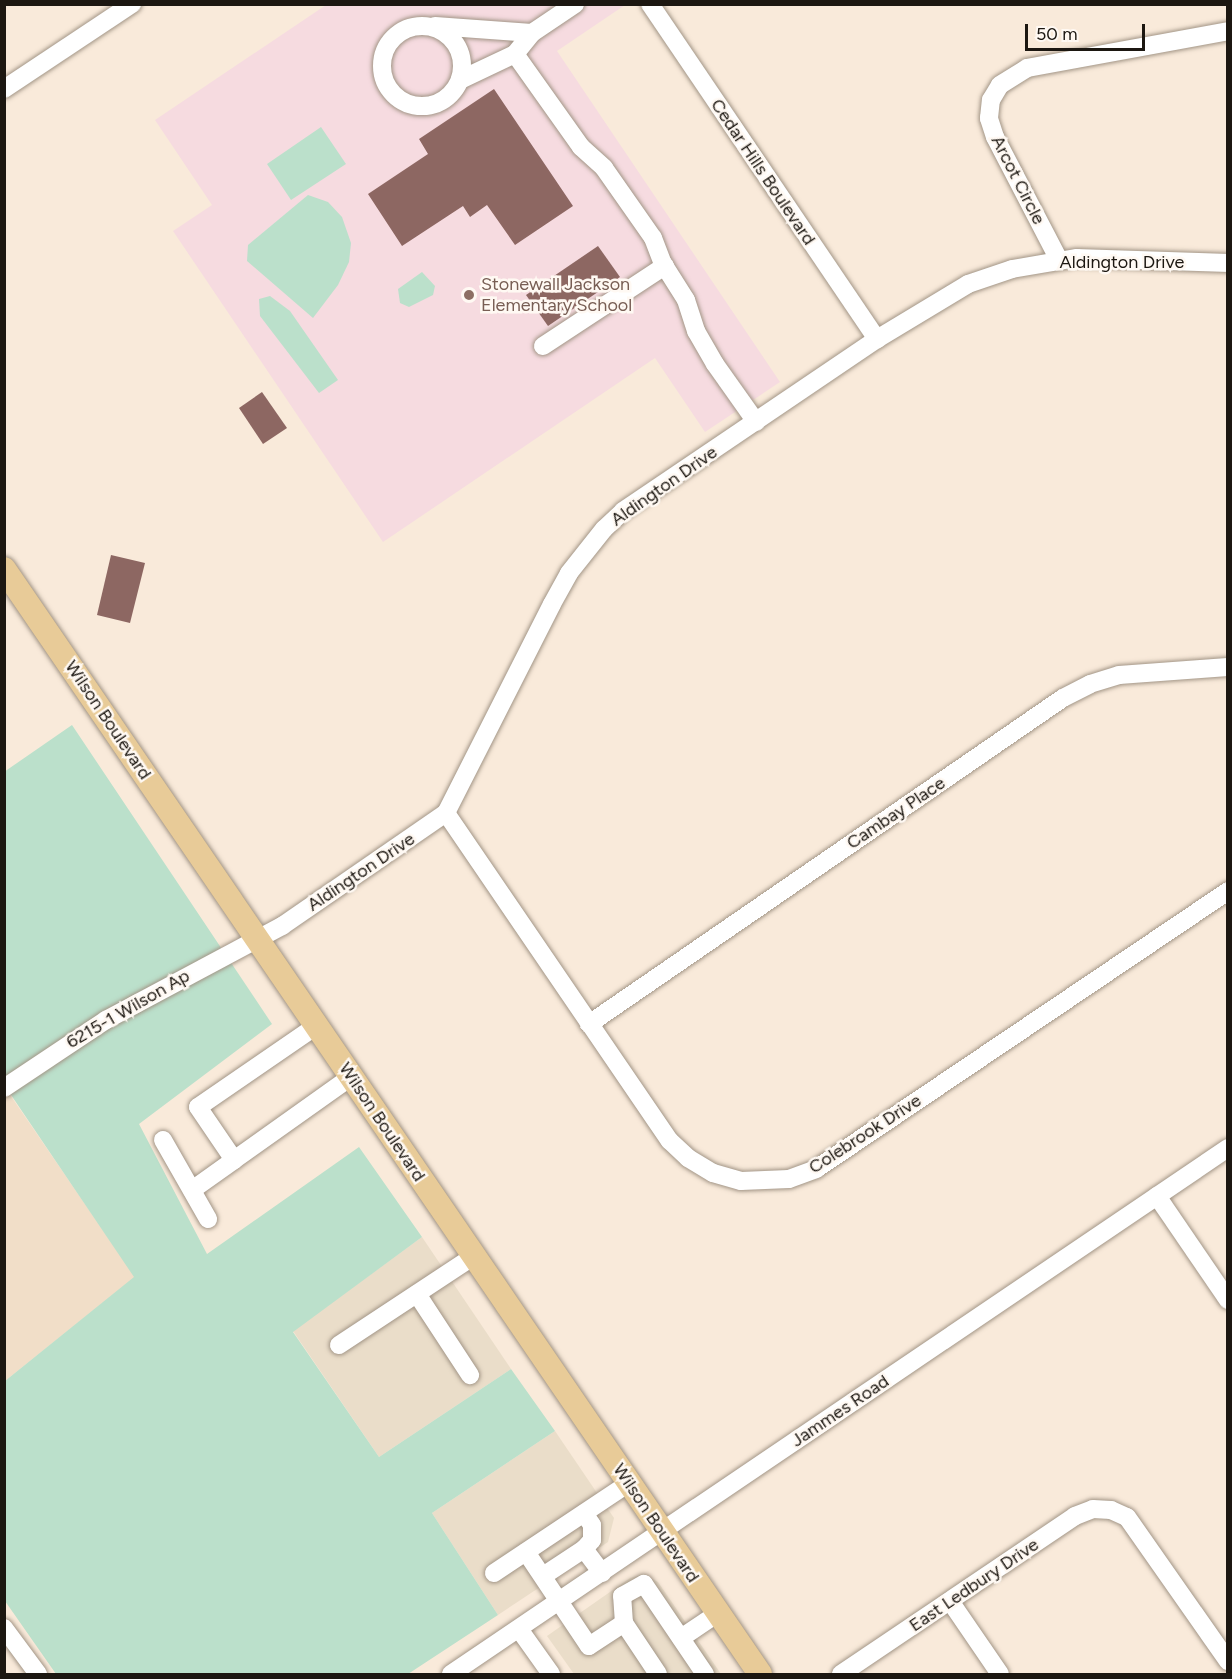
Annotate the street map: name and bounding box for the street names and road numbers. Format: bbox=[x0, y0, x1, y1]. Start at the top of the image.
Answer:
street label: Cedar Hills Boulevard bbox=[706, 95, 820, 249]
street label: Arcot Circle bbox=[986, 132, 1050, 228]
street label: Aldington Drive bbox=[1060, 251, 1184, 273]
street label: Aldington Drive bbox=[607, 441, 721, 531]
street label: Wilson Boulevard bbox=[60, 656, 156, 784]
street label: Cambay Place bbox=[843, 772, 949, 854]
street label: Aldington Drive bbox=[303, 828, 419, 916]
street label: 6215-1 Wilson Ap bbox=[62, 965, 194, 1053]
street label: Wilson Boulevard bbox=[334, 1058, 430, 1186]
street label: Colebrook Drive bbox=[805, 1090, 925, 1178]
street label: Jammes Road bbox=[787, 1370, 893, 1452]
street label: Wilson Boulevard bbox=[608, 1459, 704, 1587]
street label: East Ledbury Drive bbox=[905, 1534, 1043, 1636]

